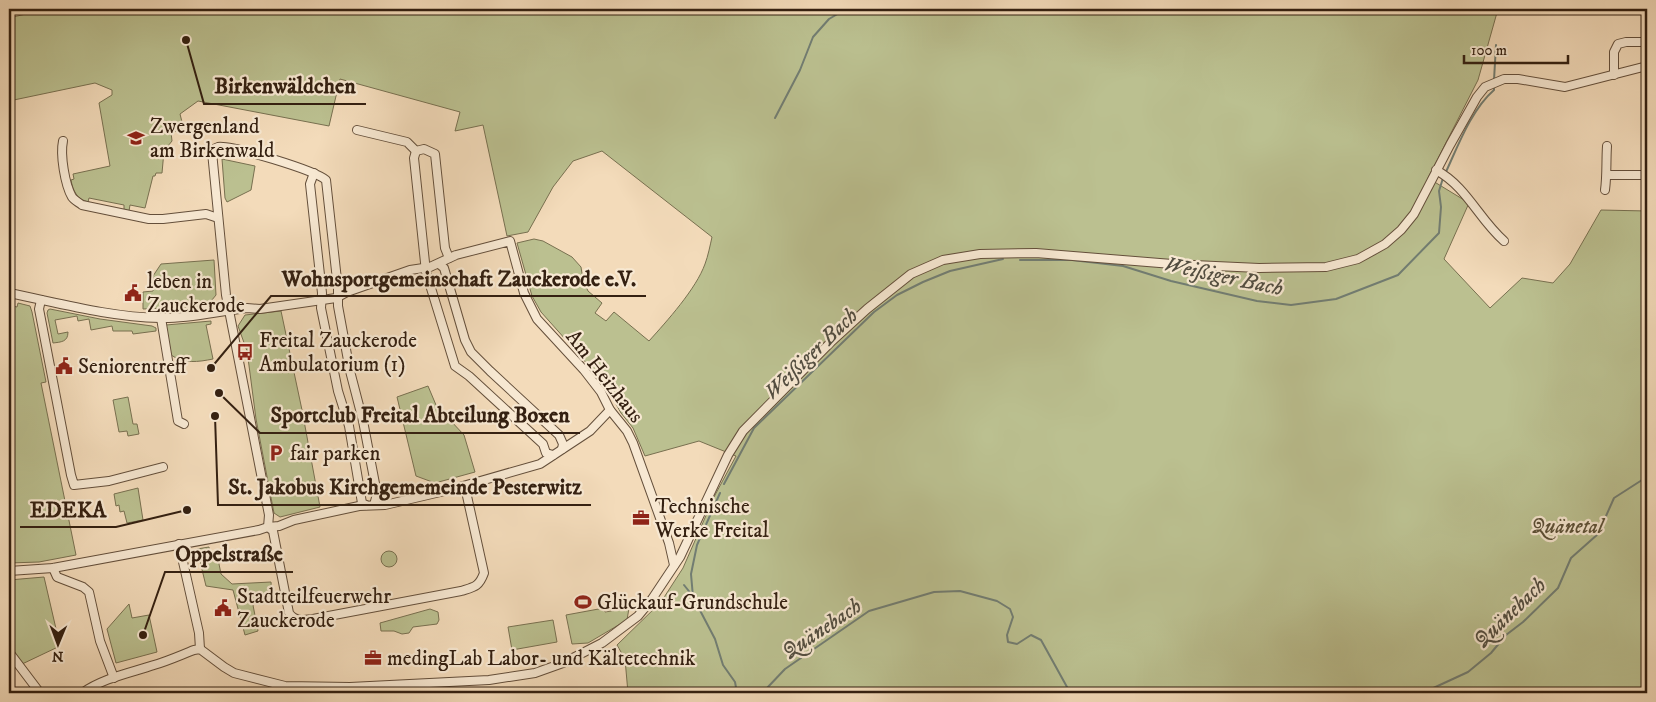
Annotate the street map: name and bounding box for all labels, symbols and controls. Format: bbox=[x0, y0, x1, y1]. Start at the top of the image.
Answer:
scale bar bbox=[1464, 32, 1567, 64]
text: 100 m bbox=[1471, 41, 1507, 60]
callout: Birkenwäldchen bbox=[204, 67, 366, 104]
text: Birkenwäldchen bbox=[214, 73, 356, 100]
place label: Zwergenland am Birkenwald bbox=[150, 114, 275, 164]
school or university icon: Zwergenland am Birkenwald bbox=[126, 128, 146, 148]
water label: Weißiger Bach bbox=[1162, 251, 1286, 302]
callout: Wohnsportgemeinschaft Zauckerode e.V. bbox=[271, 259, 646, 296]
text: Wohnsportgemeinschaft Zauckerode e.V. bbox=[281, 266, 636, 293]
place label: leben in Zauckerode bbox=[147, 269, 245, 319]
public building icon: leben in Zauckerode bbox=[123, 283, 143, 303]
water label: Weißiger Bach bbox=[758, 302, 864, 406]
street label: Am Heizhaus bbox=[560, 325, 649, 428]
place label: Freital Zauckerode Ambulatorium (1) bbox=[259, 328, 417, 378]
bus stop icon: Freital Zauckerode Ambulatorium (1) bbox=[235, 342, 255, 362]
place label: Seniorentreff bbox=[78, 354, 190, 380]
public building icon: Seniorentreff bbox=[54, 356, 74, 376]
callout: Sportclub Freital Abteilung Boxen bbox=[260, 396, 580, 433]
text: Sportclub Freital Abteilung Boxen bbox=[270, 402, 570, 429]
place label: fair parken bbox=[290, 441, 380, 467]
parking icon: fair parken bbox=[266, 443, 286, 463]
callout: St. Jakobus Kirchgememeinde Pesterwitz bbox=[218, 468, 591, 505]
text: St. Jakobus Kirchgememeinde Pesterwitz bbox=[228, 474, 582, 501]
callout: EDEKA bbox=[20, 490, 116, 527]
place label: Technische Werke Freital bbox=[654, 494, 769, 544]
text: EDEKA bbox=[30, 497, 107, 524]
office icon: Technische Werke Freital bbox=[631, 508, 651, 528]
park label: Quänetal bbox=[1531, 514, 1606, 540]
callout: Oppelstraße bbox=[165, 535, 293, 572]
text: Oppelstraße bbox=[175, 541, 283, 568]
water label: Quänebach bbox=[1468, 572, 1552, 654]
place label: Stadtteilfeuerwehr Zauckerode bbox=[237, 584, 391, 634]
place label: Glückauf-Grundschule bbox=[597, 590, 788, 616]
sports icon: Glückauf-Grundschule bbox=[573, 592, 593, 612]
water label: Quänebach bbox=[777, 593, 867, 666]
public building icon: Stadtteilfeuerwehr Zauckerode bbox=[213, 598, 233, 618]
north arrow bbox=[32, 620, 82, 670]
place label: medingLab Labor- und Kältetechnik bbox=[387, 646, 696, 672]
text: N bbox=[51, 647, 64, 665]
office icon: medingLab Labor- und Kältetechnik bbox=[363, 648, 383, 668]

